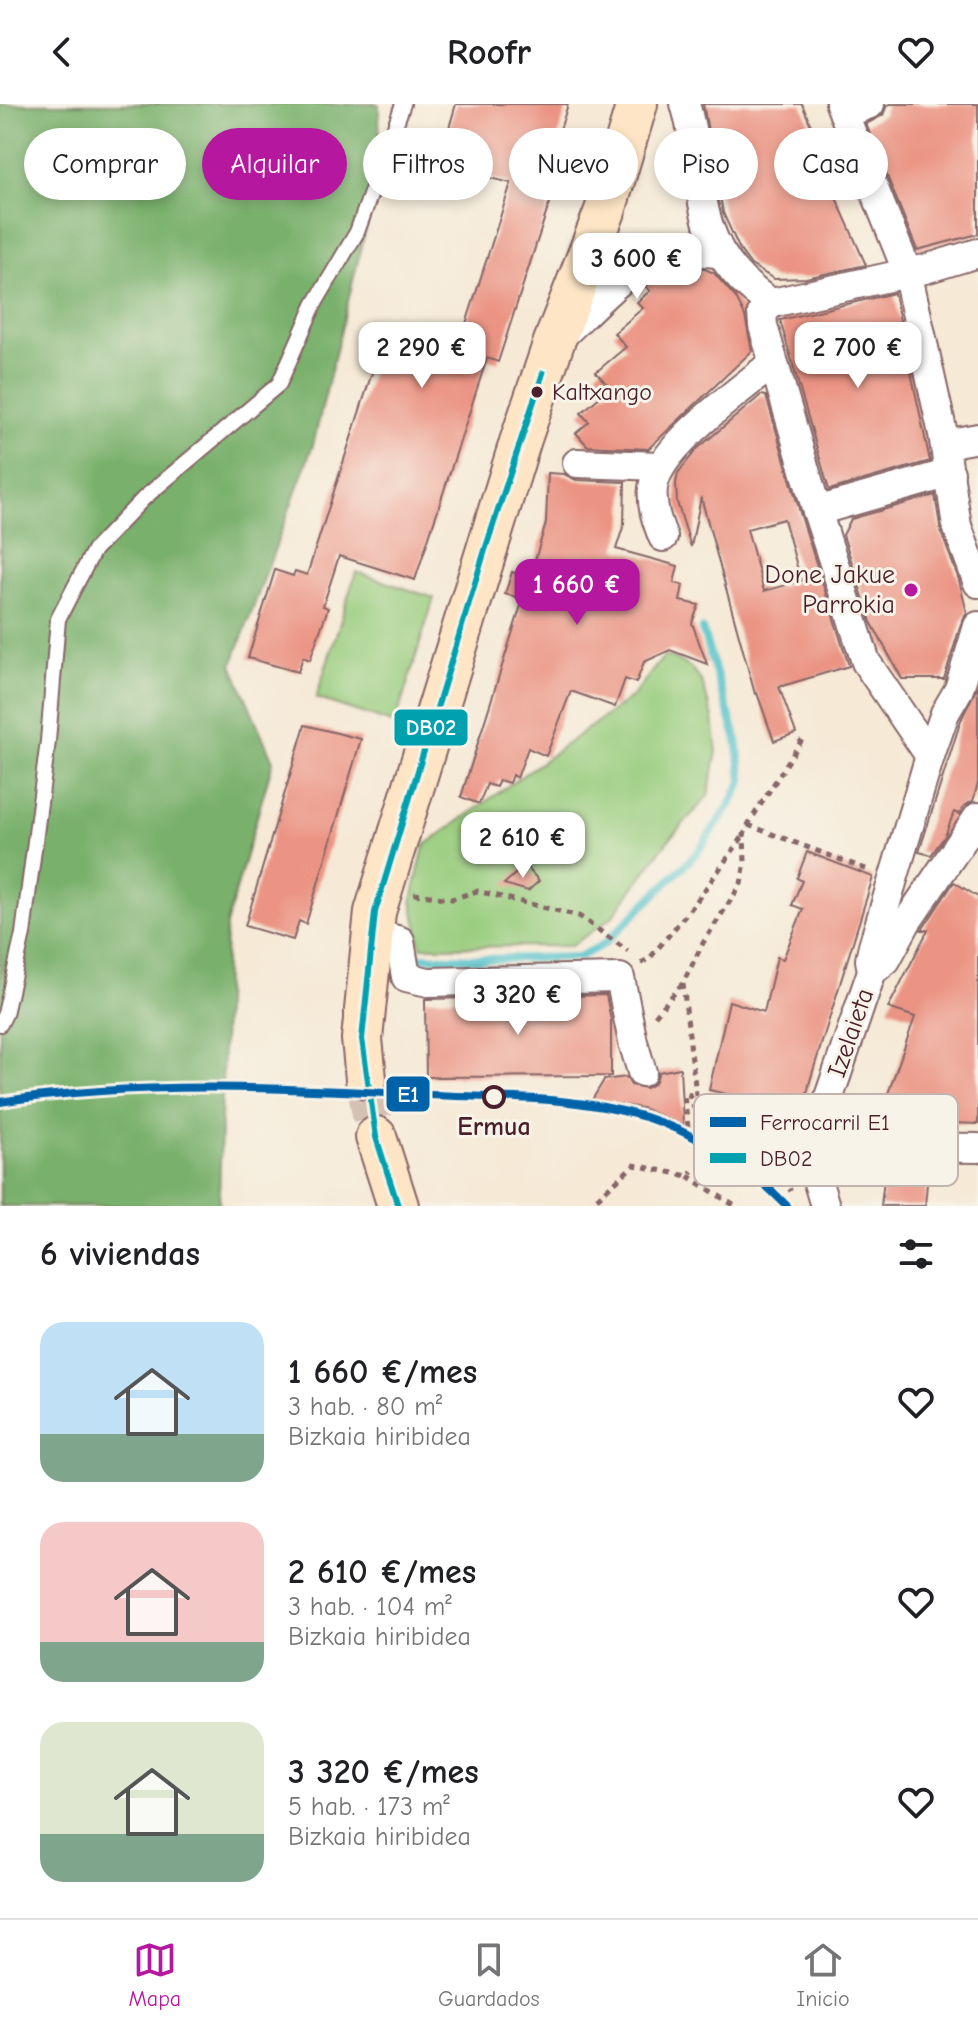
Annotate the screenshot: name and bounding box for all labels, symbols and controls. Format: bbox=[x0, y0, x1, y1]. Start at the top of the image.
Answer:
icon: back bbox=[40, 30, 84, 74]
icon: heart bbox=[894, 30, 938, 74]
text: Roofr bbox=[447, 32, 531, 73]
chip: Comprar bbox=[24, 128, 186, 200]
chip: Alquilar bbox=[202, 128, 347, 200]
chip: Filtros bbox=[363, 128, 493, 200]
chip: Nuevo bbox=[509, 128, 638, 200]
chip: Piso bbox=[654, 128, 758, 200]
chip: Casa bbox=[774, 128, 888, 200]
pin: 3 600 € bbox=[563, 233, 711, 301]
text: 3 600 € bbox=[591, 244, 683, 274]
pin: 2 290 € bbox=[348, 322, 496, 390]
pin: 2 700 € bbox=[784, 322, 932, 390]
text: 2 290 € bbox=[377, 333, 467, 363]
text: 2 700 € bbox=[813, 333, 903, 363]
place label: Kaltxango bbox=[552, 378, 652, 406]
marker: Kaltxango bbox=[529, 384, 545, 400]
pin: 1 660 € bbox=[503, 559, 651, 627]
place label: Done Jakue Parrokia bbox=[765, 560, 895, 620]
text: 1 660 € bbox=[533, 570, 621, 600]
marker: Done Jakue Parrokia bbox=[902, 581, 920, 599]
line badge: DB02 bbox=[393, 708, 469, 747]
text: DB02 bbox=[406, 715, 456, 741]
pin: 2 610 € bbox=[449, 812, 597, 880]
text: 2 610 € bbox=[479, 823, 567, 853]
pin: 3 320 € bbox=[444, 969, 592, 1037]
text: 3 320 € bbox=[473, 980, 563, 1010]
street label: Izelaieta bbox=[822, 985, 880, 1081]
line badge: E1 bbox=[385, 1075, 431, 1113]
text: E1 bbox=[397, 1082, 419, 1108]
marker: Ermua bbox=[483, 1086, 505, 1108]
legend bbox=[694, 1094, 958, 1186]
text: Ferrocarril E1 bbox=[760, 1110, 890, 1136]
place label: Ermua bbox=[457, 1112, 531, 1142]
text: DB02 bbox=[760, 1146, 812, 1172]
icon: filters bbox=[894, 1232, 938, 1276]
text: 6 viviendas bbox=[40, 1234, 200, 1274]
text: 1 660 €/mes bbox=[288, 1352, 477, 1392]
icon: home bbox=[104, 1354, 200, 1450]
icon: heart bbox=[894, 1380, 938, 1424]
text: 3 hab. · 80 m² bbox=[288, 1392, 442, 1422]
text: Bizkaia hiribidea bbox=[288, 1422, 471, 1452]
text: 2 610 €/mes bbox=[288, 1552, 476, 1592]
icon: home bbox=[104, 1554, 200, 1650]
icon: heart bbox=[894, 1580, 938, 1624]
text: 3 hab. · 104 m² bbox=[288, 1592, 452, 1622]
text: Bizkaia hiribidea bbox=[288, 1622, 471, 1652]
text: 3 320 €/mes bbox=[288, 1752, 479, 1792]
icon: home bbox=[104, 1754, 200, 1850]
icon: heart bbox=[894, 1780, 938, 1824]
text: 5 hab. · 173 m² bbox=[288, 1792, 450, 1822]
text: Bizkaia hiribidea bbox=[288, 1822, 471, 1852]
tab: Mapa bbox=[128, 1938, 181, 2012]
tab: Guardados bbox=[438, 1938, 540, 2012]
tab: Inicio bbox=[797, 1938, 850, 2012]

